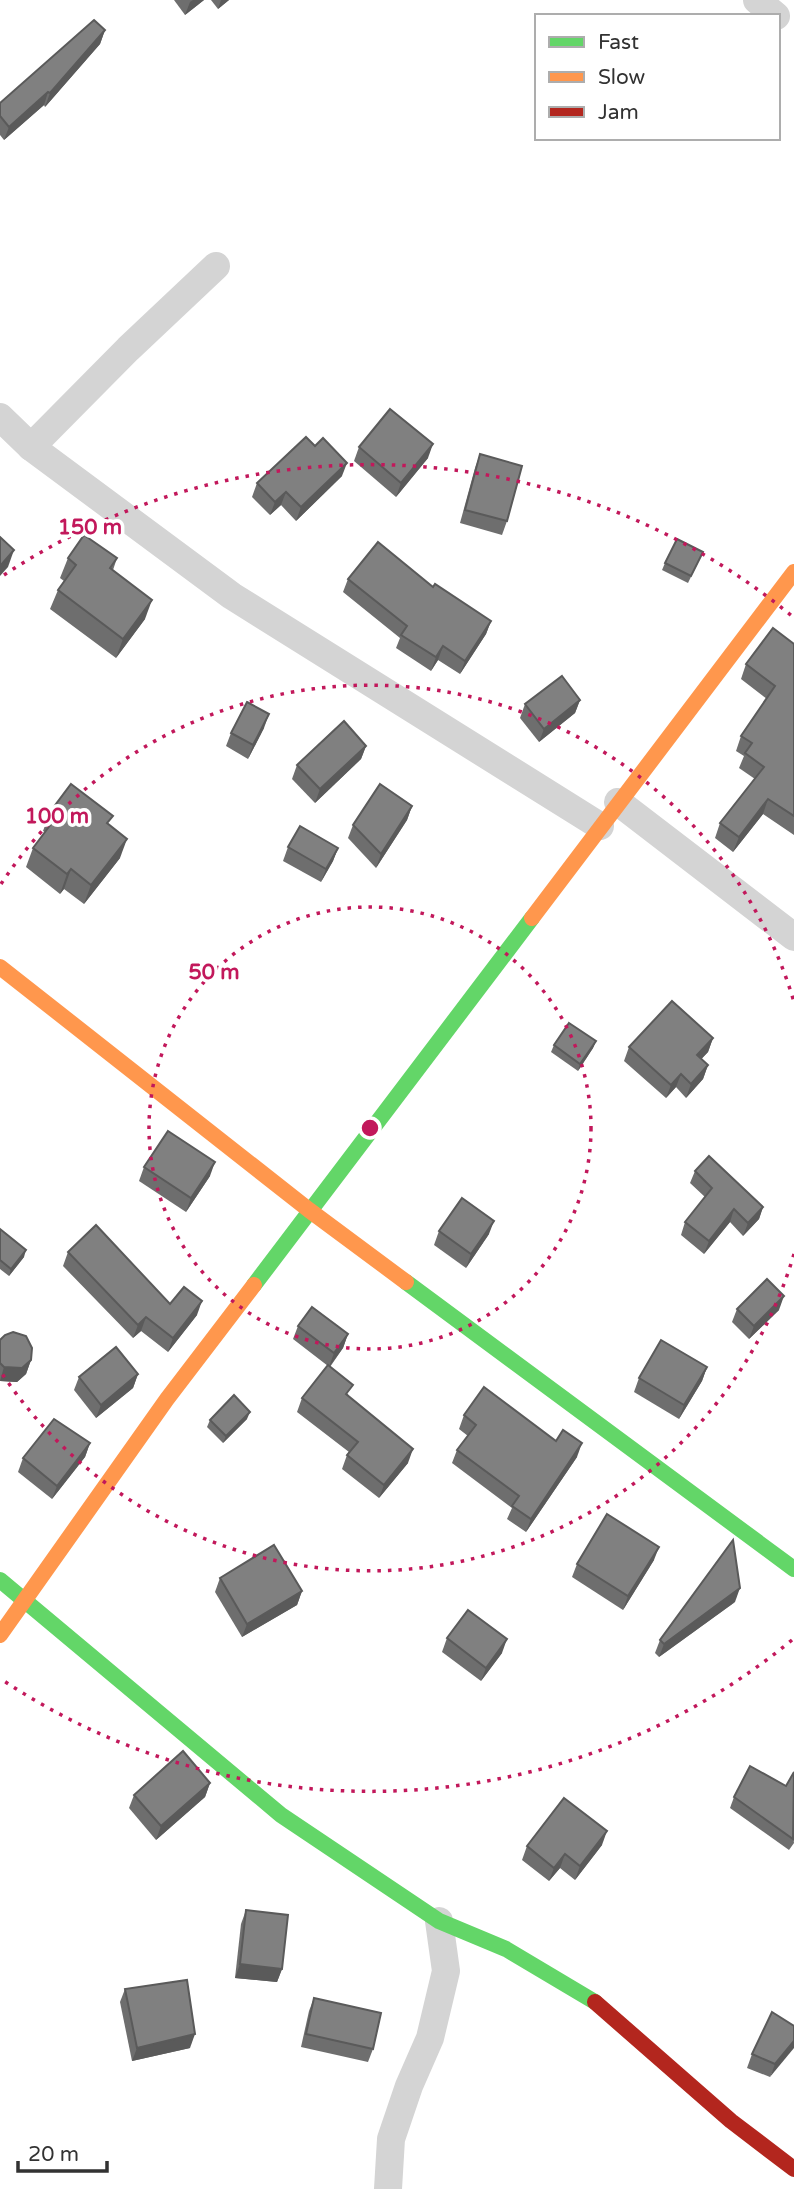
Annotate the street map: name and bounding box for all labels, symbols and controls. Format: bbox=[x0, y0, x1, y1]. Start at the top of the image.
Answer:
legend bbox=[535, 14, 780, 140]
text: Fast bbox=[598, 30, 639, 55]
text: Slow bbox=[598, 65, 646, 90]
text: Jam bbox=[598, 100, 639, 125]
text: 150 m bbox=[58, 515, 122, 540]
text: 100 m bbox=[25, 804, 89, 829]
text: 50 m bbox=[188, 960, 240, 985]
centre of rings bbox=[358, 1116, 382, 1140]
scale bar bbox=[18, 2130, 107, 2174]
text: 20 m bbox=[28, 2142, 79, 2167]

